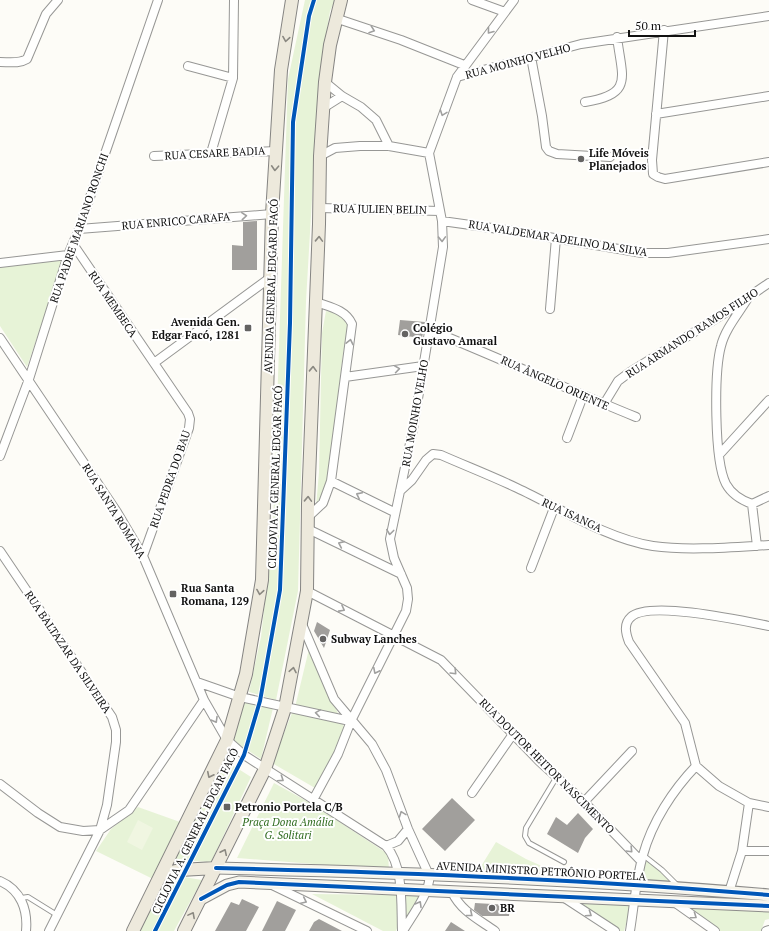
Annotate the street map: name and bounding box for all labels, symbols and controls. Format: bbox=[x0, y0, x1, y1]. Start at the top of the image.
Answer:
scale bar bbox=[629, 12, 695, 38]
text: 50 m bbox=[635, 18, 662, 33]
one-way arrow bbox=[369, 26, 376, 34]
one-way arrow bbox=[487, 27, 495, 34]
one-way arrow bbox=[282, 35, 291, 42]
street label: RUA MOINHO VELHO bbox=[464, 40, 572, 82]
one-way arrow bbox=[439, 110, 448, 117]
street label: RUA CESARE BADIA bbox=[164, 143, 266, 163]
place label: Life Móveis Planejados bbox=[589, 146, 649, 173]
street label: RUA PADRE MARIANO RONCHI bbox=[47, 151, 111, 305]
marker: Life Móveis Planejados bbox=[576, 154, 586, 164]
one-way arrow bbox=[270, 165, 279, 171]
street label: AVENIDA GENERAL EDGARD FACÓ bbox=[261, 198, 281, 374]
street label: RUA JULIEN BELIN bbox=[333, 201, 427, 217]
street label: RUA ENRICO CARAFA bbox=[121, 209, 231, 233]
one-way arrow bbox=[241, 211, 247, 220]
street label: RUA VALDEMAR ADELINO DA SILVA bbox=[468, 217, 649, 259]
one-way arrow bbox=[315, 236, 323, 242]
one-way arrow bbox=[438, 236, 447, 242]
street label: RUA MEMBECA bbox=[86, 268, 141, 340]
street label: RUA ARMANDO RAMOS FILHO bbox=[623, 285, 761, 381]
place label: Avenida Gen. Edgar Facó, 1281 bbox=[152, 315, 240, 342]
place label: Colégio Gustavo Amaral bbox=[413, 321, 497, 348]
marker: Avenida Gen. Edgar Facó, 1281 bbox=[243, 323, 253, 333]
marker: Colégio Gustavo Amaral bbox=[400, 329, 410, 339]
one-way arrow bbox=[345, 339, 353, 345]
street label: RUA ÂNGELO ORIENTE bbox=[499, 353, 611, 413]
street label: RUA MOINHO VELHO bbox=[399, 358, 431, 468]
one-way arrow bbox=[394, 365, 400, 374]
one-way arrow bbox=[309, 366, 317, 372]
street label: CICLOVIA A. GENERAL EDGAR FACÓ bbox=[265, 385, 285, 569]
street label: RUA PEDRA DO BAU bbox=[147, 428, 193, 530]
street label: RUA SANTA ROMANA bbox=[79, 461, 149, 561]
one-way arrow bbox=[356, 492, 364, 500]
street label: RUA ISANGA bbox=[540, 495, 605, 535]
one-way arrow bbox=[304, 496, 313, 502]
one-way arrow bbox=[386, 529, 395, 536]
one-way arrow bbox=[338, 541, 346, 549]
place label: Rua Santa Romana, 129 bbox=[181, 581, 249, 608]
street label: RUA BALTAZAR DA SILVEIRA bbox=[22, 588, 115, 716]
one-way arrow bbox=[256, 588, 265, 595]
marker: Rua Santa Romana, 129 bbox=[168, 589, 178, 599]
one-way arrow bbox=[337, 604, 345, 612]
place label: Subway Lanches bbox=[331, 632, 417, 646]
marker: Subway Lanches bbox=[318, 634, 328, 644]
one-way arrow bbox=[288, 666, 296, 673]
one-way arrow bbox=[373, 667, 381, 675]
one-way arrow bbox=[450, 667, 457, 675]
street label: RUA DOUTOR HEITOR NASCIMENTO bbox=[476, 695, 618, 837]
one-way arrow bbox=[315, 709, 321, 718]
one-way arrow bbox=[211, 716, 218, 723]
street label: CICLOVIA A. GENERAL EDGAR FACÓ bbox=[149, 746, 241, 916]
one-way arrow bbox=[207, 771, 215, 779]
one-way arrow bbox=[277, 774, 284, 782]
place label: Petronio Portela C/B bbox=[235, 800, 343, 814]
marker: Petronio Portela C/B bbox=[222, 802, 232, 812]
one-way arrow bbox=[398, 810, 406, 817]
park label: Praça Dona Amália G. Solitari bbox=[241, 815, 334, 842]
one-way arrow bbox=[626, 845, 633, 853]
one-way arrow bbox=[219, 848, 227, 856]
street label: AVENIDA MINISTRO PETRÔNIO PORTELA bbox=[436, 859, 647, 884]
one-way arrow bbox=[300, 896, 308, 904]
one-way arrow bbox=[414, 901, 421, 908]
place label: BR bbox=[500, 901, 515, 915]
marker: BR bbox=[487, 903, 497, 913]
one-way arrow bbox=[585, 909, 592, 917]
one-way arrow bbox=[466, 910, 473, 917]
one-way arrow bbox=[690, 911, 697, 919]
one-way arrow bbox=[187, 912, 195, 919]

